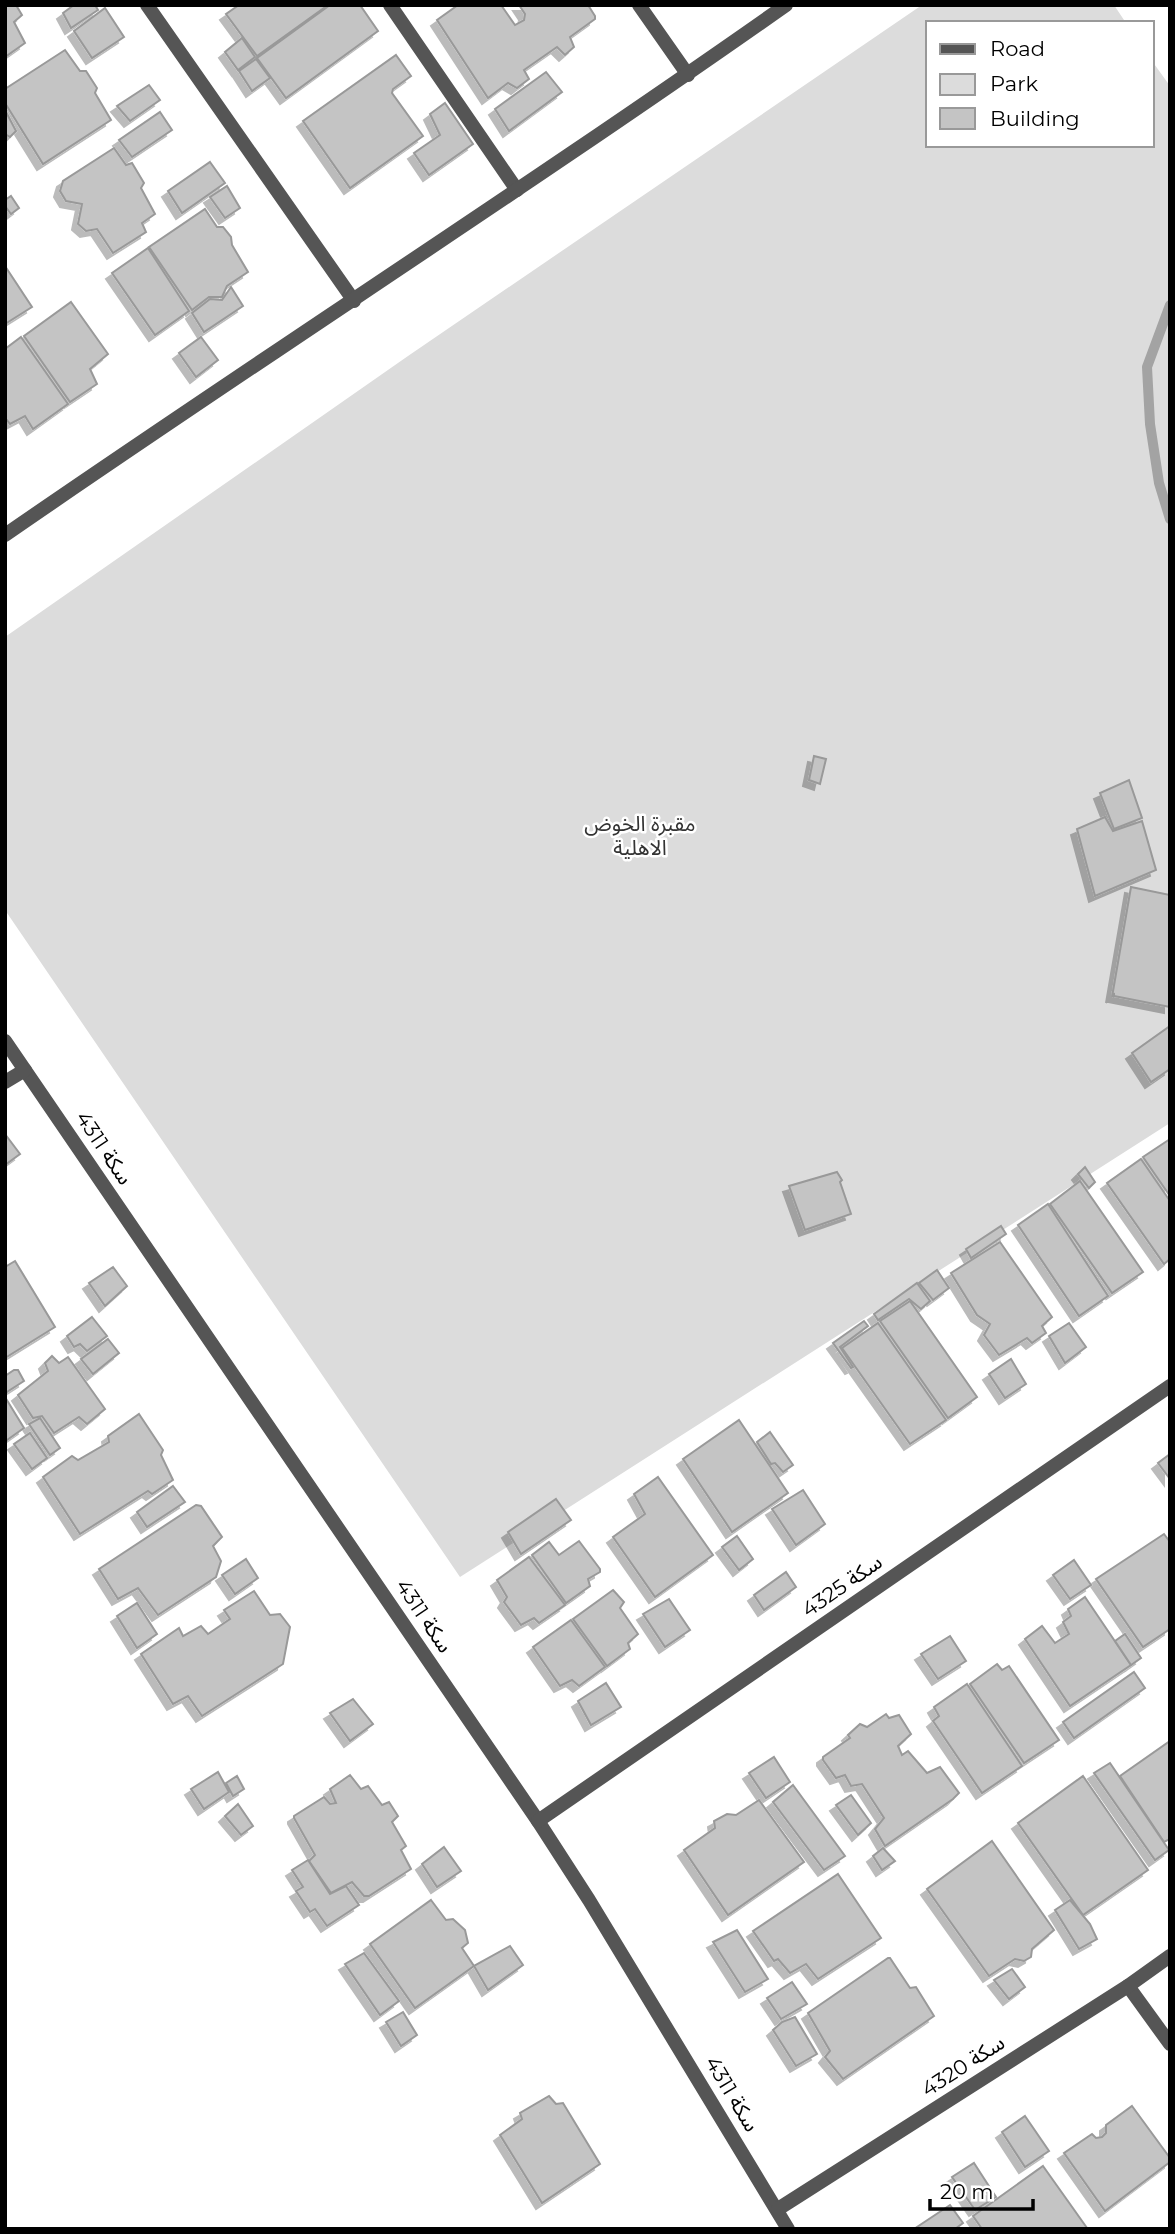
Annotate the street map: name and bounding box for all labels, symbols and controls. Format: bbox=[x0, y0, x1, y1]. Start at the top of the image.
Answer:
legend bbox=[926, 21, 1154, 147]
text: Road bbox=[990, 36, 1045, 61]
text: Park bbox=[990, 71, 1038, 96]
text: Building bbox=[990, 106, 1080, 131]
park label: مقبرة الخوض الاهلية bbox=[584, 811, 696, 860]
street label: سكة 4311 bbox=[71, 1106, 138, 1189]
street label: سكة 4325 bbox=[797, 1549, 887, 1622]
street label: سكة 4311 bbox=[391, 1574, 458, 1657]
street label: سكة 4320 bbox=[917, 2030, 1009, 2102]
street label: سكة 4311 bbox=[700, 2052, 765, 2136]
scale bar bbox=[930, 2168, 1033, 2212]
text: 20 m bbox=[940, 2179, 994, 2204]

